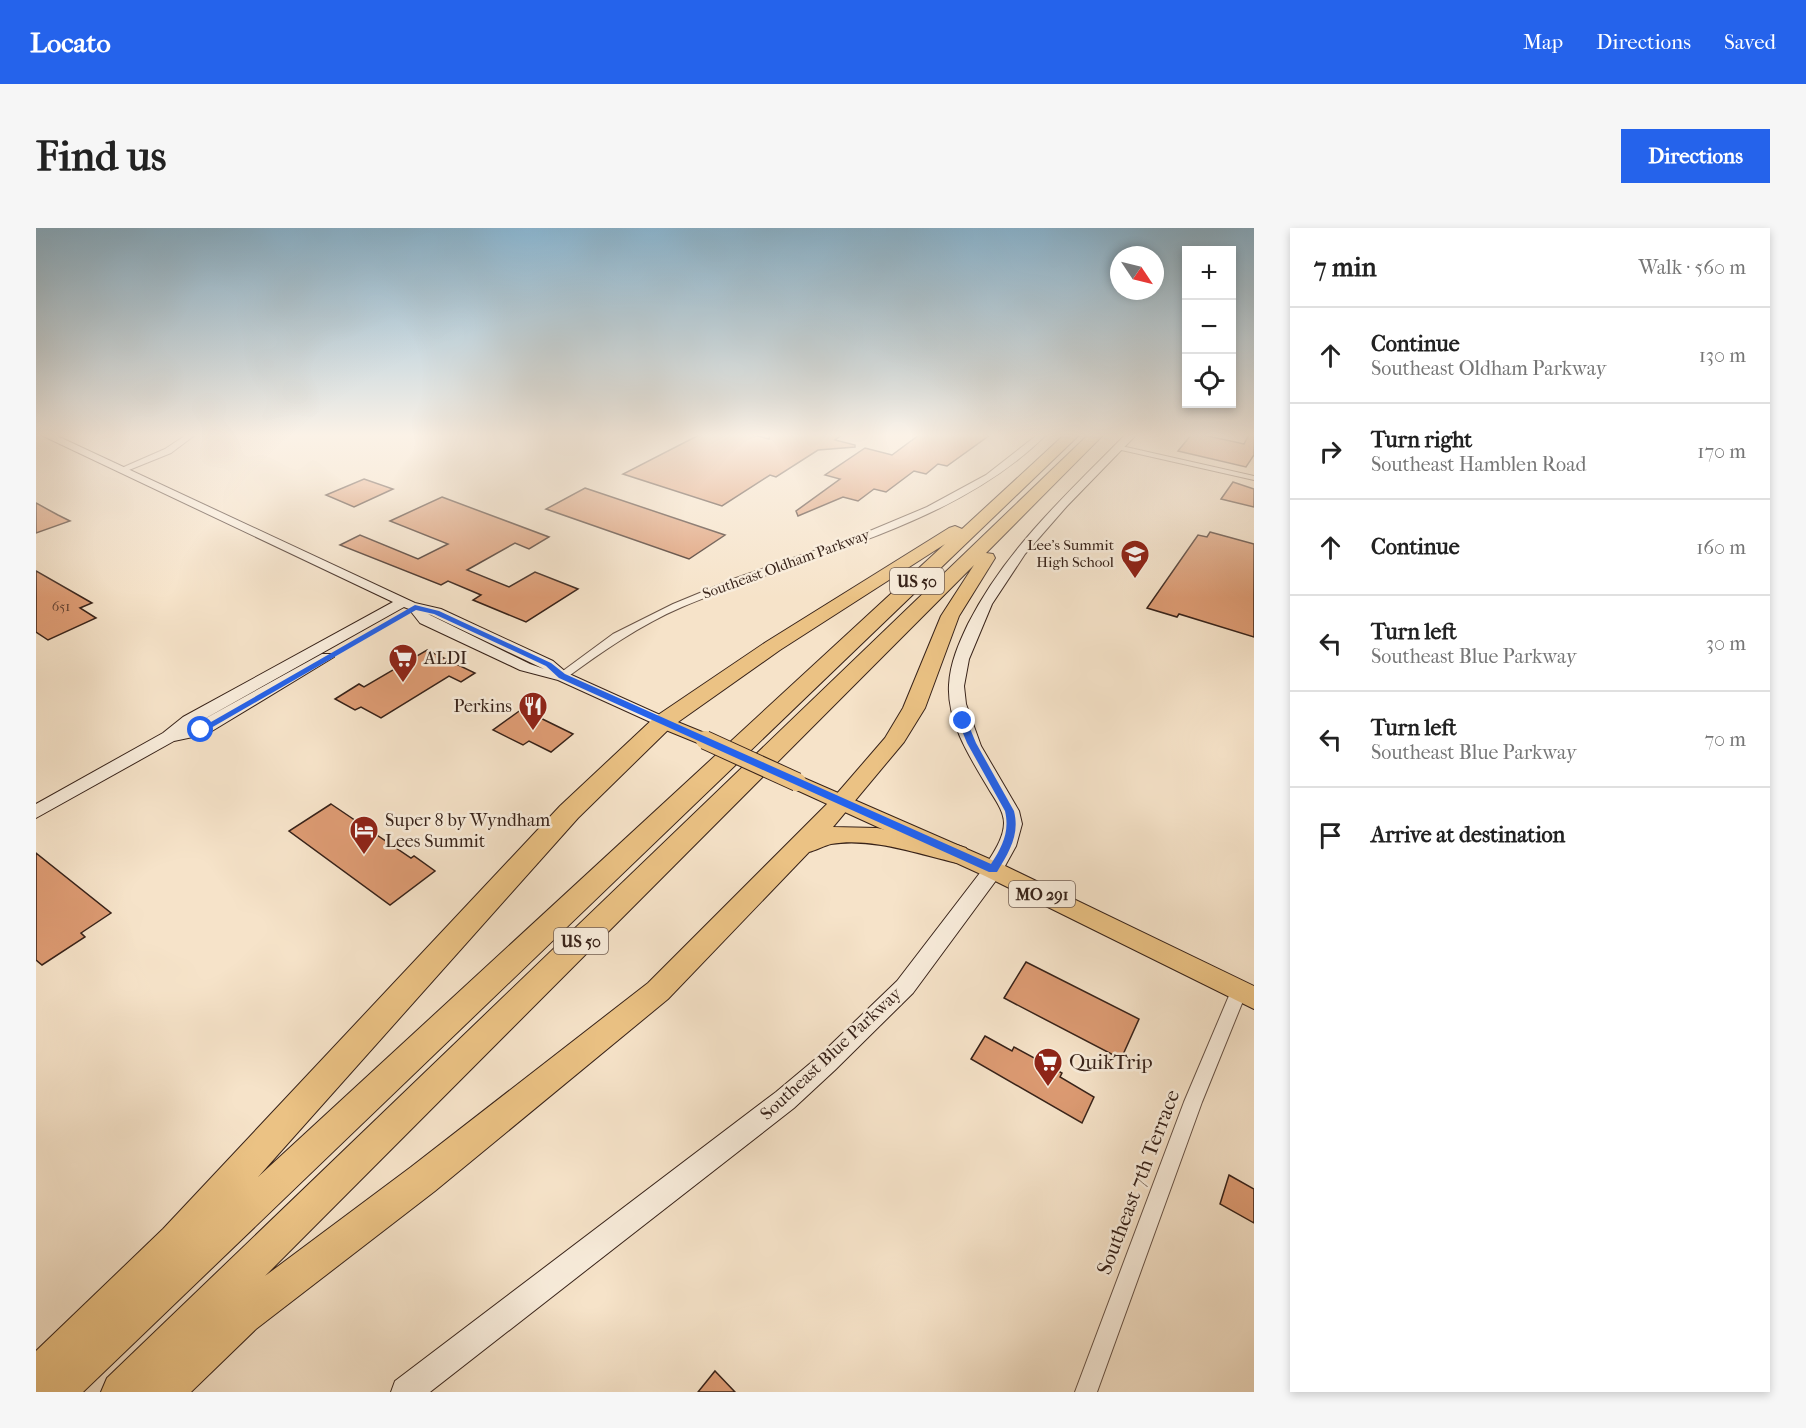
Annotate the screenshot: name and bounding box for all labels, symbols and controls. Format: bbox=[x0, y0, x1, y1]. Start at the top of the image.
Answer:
text: Locato bbox=[30, 26, 111, 59]
text: Map bbox=[1523, 30, 1563, 54]
text: Directions bbox=[1596, 30, 1691, 54]
text: Saved bbox=[1724, 30, 1776, 54]
button: Directions bbox=[1621, 129, 1770, 183]
text: Find us bbox=[36, 132, 166, 181]
north arrow bbox=[1110, 246, 1164, 300]
map controls bbox=[1182, 246, 1236, 408]
button: + bbox=[1182, 246, 1236, 300]
text: 7 min bbox=[1314, 252, 1377, 283]
text: Walk · 560 m bbox=[1639, 256, 1746, 279]
button: − bbox=[1182, 300, 1236, 354]
text: Continue bbox=[1371, 331, 1460, 357]
icon: ahead bbox=[1314, 339, 1347, 372]
text: 130 m bbox=[1699, 344, 1746, 367]
button: locate bbox=[1182, 354, 1236, 408]
text: Southeast Oldham Parkway bbox=[1371, 357, 1606, 380]
text: Turn right bbox=[1371, 427, 1472, 453]
icon: right bbox=[1314, 435, 1347, 468]
text: 170 m bbox=[1697, 440, 1746, 463]
text: Southeast Hamblen Road bbox=[1371, 453, 1586, 476]
street label: Southeast Oldham Parkway bbox=[700, 525, 873, 603]
icon: ahead bbox=[1314, 531, 1347, 564]
text: Continue bbox=[1371, 534, 1460, 560]
place label: Lee's Summit High School bbox=[1027, 536, 1115, 571]
text: 160 m bbox=[1696, 536, 1746, 559]
school or university icon: Lee's Summit High School bbox=[1119, 538, 1151, 580]
road number: US 50 bbox=[890, 568, 944, 594]
house number: 651 bbox=[52, 598, 70, 615]
text: Turn left bbox=[1371, 619, 1457, 645]
icon: left bbox=[1314, 627, 1347, 660]
text: 30 m bbox=[1706, 632, 1746, 655]
supermarket icon: ALDI bbox=[387, 642, 419, 684]
text: Southeast Blue Parkway bbox=[1371, 645, 1577, 668]
place label: ALDI bbox=[423, 648, 467, 669]
restaurant icon: Perkins bbox=[517, 690, 549, 732]
place label: Perkins bbox=[453, 696, 512, 717]
route end bbox=[949, 707, 975, 733]
text: Turn left bbox=[1371, 715, 1457, 741]
route start bbox=[187, 716, 213, 742]
icon: left bbox=[1314, 723, 1347, 756]
text: 70 m bbox=[1704, 728, 1746, 751]
text: Southeast Blue Parkway bbox=[1371, 741, 1577, 764]
place label: Super 8 by Wyndham Lees Summit bbox=[385, 810, 550, 852]
hotel icon: Super 8 by Wyndham Lees Summit bbox=[348, 814, 380, 856]
icon: arrive bbox=[1314, 819, 1347, 852]
text: Arrive at destination bbox=[1371, 822, 1565, 848]
road number: MO 291 bbox=[1009, 881, 1075, 907]
road number: US 50 bbox=[554, 928, 608, 954]
street label: Southeast Blue Parkway bbox=[756, 982, 907, 1125]
supermarket icon: QuikTrip bbox=[1032, 1046, 1064, 1088]
place label: QuikTrip bbox=[1069, 1050, 1153, 1074]
street label: Southeast 7th Terrace bbox=[1092, 1086, 1184, 1278]

